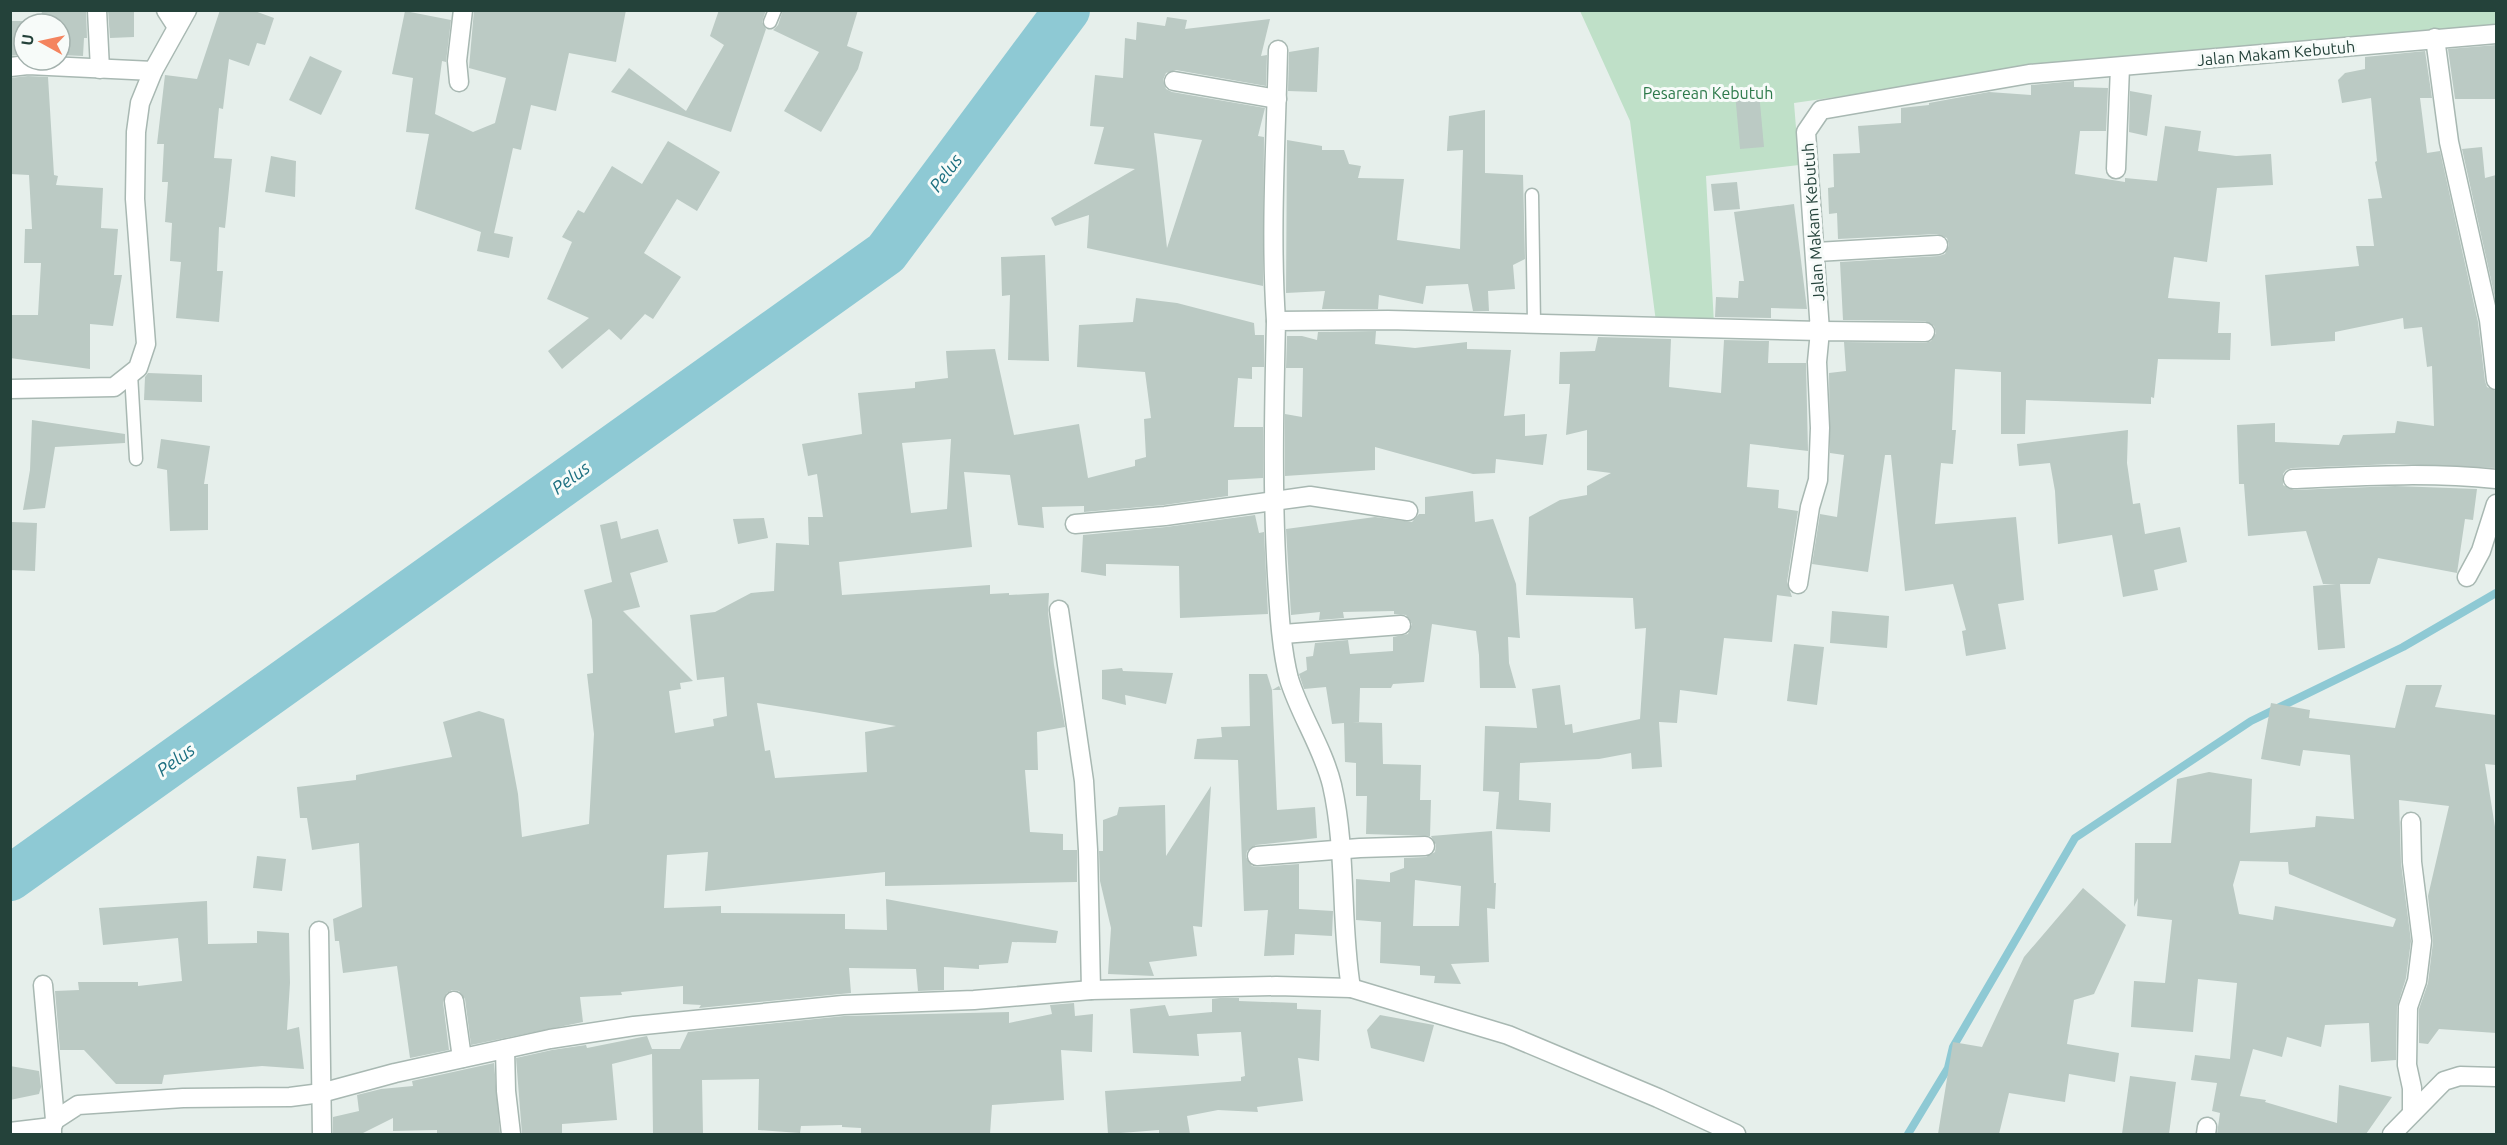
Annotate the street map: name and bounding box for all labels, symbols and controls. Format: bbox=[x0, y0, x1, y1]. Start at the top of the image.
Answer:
north arrow bbox=[12, 12, 72, 72]
text: U bbox=[17, 33, 37, 47]
street label: Jalan Makam Kebutuh bbox=[2196, 37, 2356, 69]
park label: Pesarean Kebutuh bbox=[1643, 84, 1773, 102]
street label: Jalan Makam Kebutuh bbox=[1798, 142, 1828, 302]
water label: Pelus bbox=[925, 149, 966, 195]
water label: Pelus bbox=[548, 457, 594, 498]
water label: Pelus bbox=[153, 739, 199, 780]

